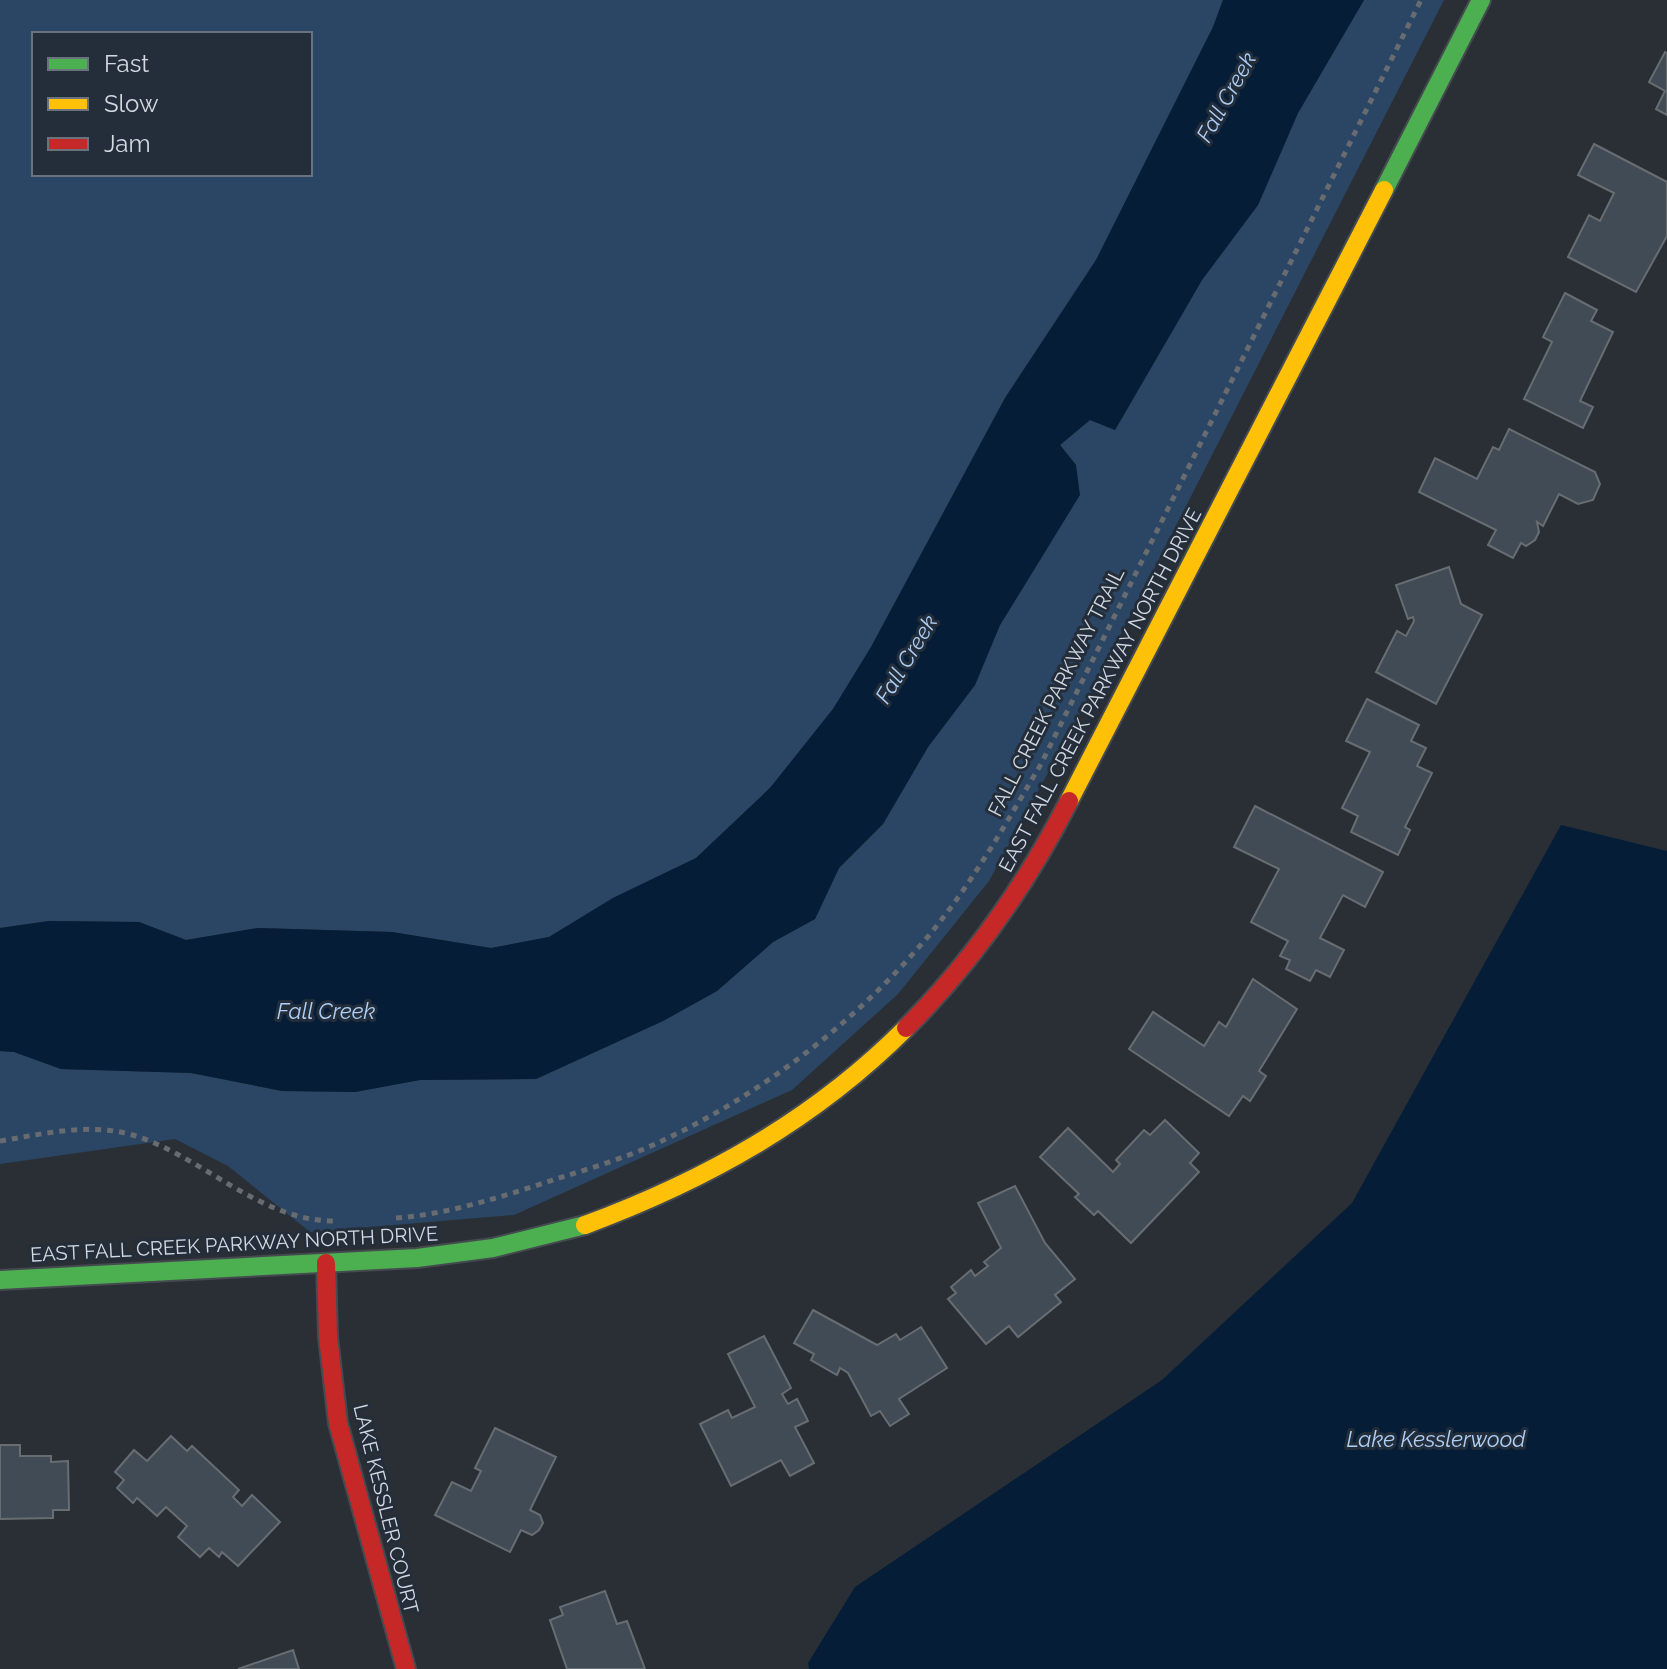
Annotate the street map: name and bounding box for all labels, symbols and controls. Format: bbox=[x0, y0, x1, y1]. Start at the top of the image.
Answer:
legend bbox=[32, 32, 312, 176]
water label: Fall Creek bbox=[1191, 47, 1261, 146]
text: Fast bbox=[104, 49, 149, 78]
text: Slow bbox=[104, 89, 159, 118]
text: Jam bbox=[104, 129, 150, 158]
street label: EAST FALL CREEK PARKWAY NORTH DRIVE bbox=[994, 504, 1206, 876]
street label: FALL CREEK PARKWAY TRAIL bbox=[983, 564, 1129, 820]
water label: Fall Creek bbox=[869, 610, 943, 708]
water label: Fall Creek bbox=[277, 998, 375, 1024]
street label: EAST FALL CREEK PARKWAY NORTH DRIVE bbox=[29, 1221, 439, 1267]
street label: LAKE KESSLER COURT bbox=[348, 1402, 424, 1616]
water label: Lake Kesslerwood bbox=[1347, 1426, 1526, 1452]

